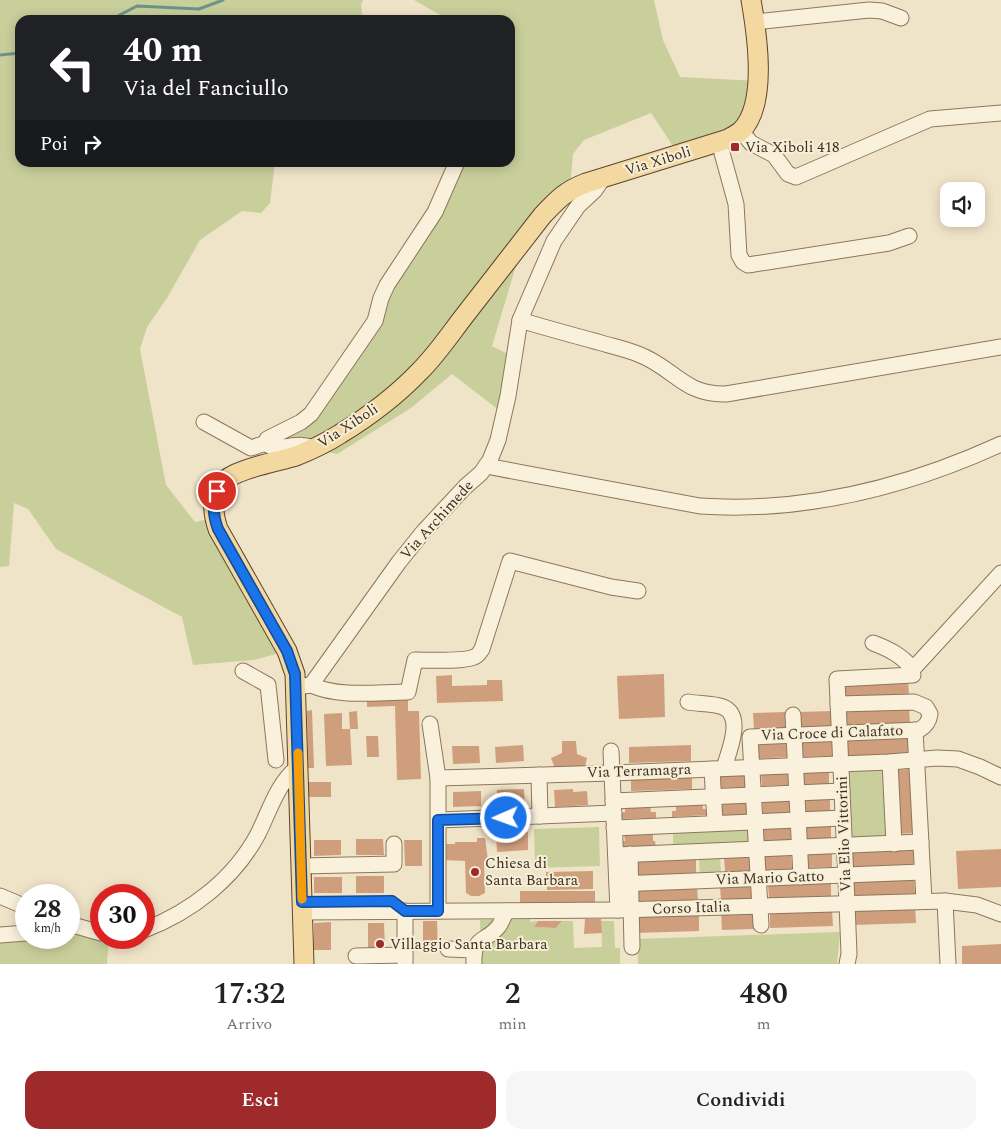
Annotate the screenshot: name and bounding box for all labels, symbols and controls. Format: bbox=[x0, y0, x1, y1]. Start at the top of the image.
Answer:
text: 40 m bbox=[123, 24, 203, 77]
icon: left bbox=[40, 35, 105, 100]
text: Via del Fanciullo bbox=[123, 72, 289, 105]
text: Poi bbox=[40, 130, 68, 159]
icon: right bbox=[78, 130, 106, 158]
place label: Via Xiboli 418 bbox=[745, 136, 840, 159]
street label: Via Xiboli bbox=[622, 140, 694, 182]
marker: Via Xiboli 418 bbox=[729, 141, 741, 153]
map controls bbox=[940, 182, 985, 227]
button: sound bbox=[940, 182, 985, 227]
street label: Via Xiboli bbox=[313, 398, 383, 454]
pin bbox=[196, 470, 238, 512]
street label: Via Archimede bbox=[395, 475, 479, 565]
icon: arrive bbox=[203, 477, 231, 505]
street label: Via Croce di Calafato bbox=[760, 719, 904, 747]
street label: Via Terramagra bbox=[586, 758, 692, 784]
street label: Via Elio Vittorini bbox=[830, 776, 858, 892]
position arrow bbox=[479, 791, 531, 843]
place label: Chiesa di Santa Barbara bbox=[485, 852, 579, 892]
street label: Via Mario Gatto bbox=[715, 865, 825, 891]
marker: Chiesa di Santa Barbara bbox=[469, 866, 481, 878]
speed limit sign: 30 bbox=[90, 884, 155, 949]
text: 28 bbox=[33, 891, 62, 929]
street label: Corso Italia bbox=[652, 895, 731, 921]
text: km/h bbox=[34, 919, 61, 938]
place label: Villaggio Santa Barbara bbox=[390, 933, 548, 956]
marker: Villaggio Santa Barbara bbox=[374, 938, 386, 950]
text: 17:32 bbox=[213, 971, 285, 1017]
text: 2 bbox=[504, 971, 520, 1017]
text: 480 bbox=[740, 971, 788, 1017]
text: Arrivo bbox=[226, 1012, 272, 1036]
text: min bbox=[498, 1012, 526, 1036]
text: m bbox=[757, 1012, 771, 1036]
button: Esci bbox=[25, 1071, 496, 1129]
button: Condividi bbox=[506, 1071, 976, 1129]

